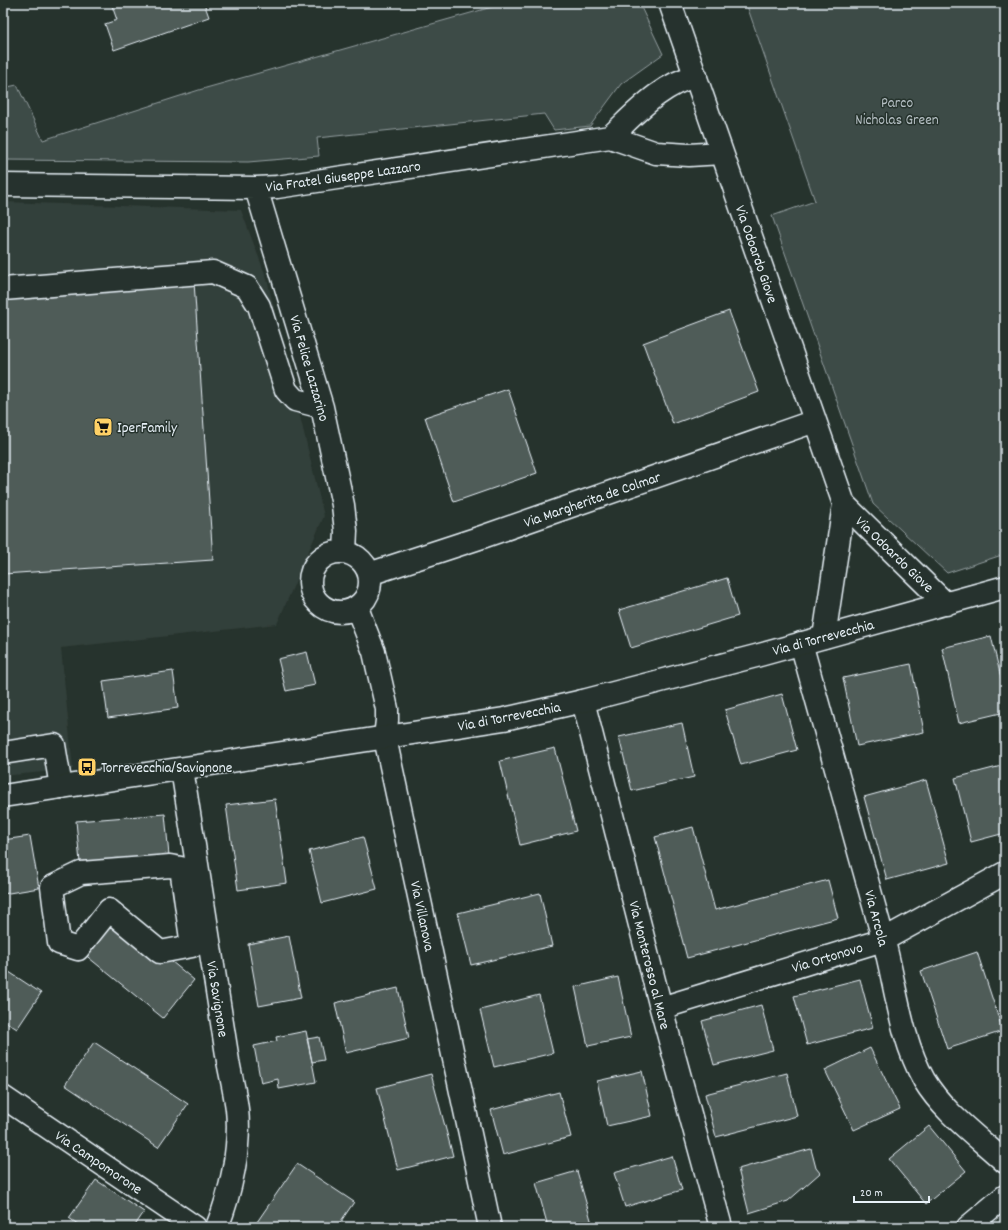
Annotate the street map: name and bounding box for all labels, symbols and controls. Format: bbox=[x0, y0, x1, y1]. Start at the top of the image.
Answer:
park label: Parco Nicholas Green bbox=[855, 93, 939, 132]
street label: Via Fratel Giuseppe Lazzaro bbox=[264, 156, 423, 200]
street label: Via Odoardo Giove bbox=[728, 203, 782, 307]
street label: Via Felice Lazzarino bbox=[282, 313, 334, 425]
supermarket icon: IperFamily bbox=[92, 416, 114, 438]
place label: IperFamily bbox=[117, 418, 178, 440]
street label: Via Margherita de Colmar bbox=[521, 467, 665, 535]
street label: Via Odoardo Giove bbox=[849, 512, 938, 599]
street label: Via di Torrevecchia bbox=[770, 615, 878, 663]
street label: Via di Torrevecchia bbox=[456, 697, 564, 739]
bus stop icon: Torrevecchia/Savignone bbox=[76, 756, 98, 778]
place label: Torrevecchia/Savignone bbox=[101, 758, 233, 780]
street label: Via Villanova bbox=[403, 879, 439, 955]
street label: Via Arcola bbox=[857, 888, 893, 950]
street label: Via Monterosso al Mare bbox=[621, 899, 675, 1033]
street label: Via Ortonovo bbox=[789, 938, 866, 980]
street label: Via Savignone bbox=[199, 960, 233, 1039]
street label: Via Campomorone bbox=[50, 1126, 146, 1201]
scale bar bbox=[854, 1178, 929, 1204]
text: 20 m bbox=[860, 1185, 883, 1202]

